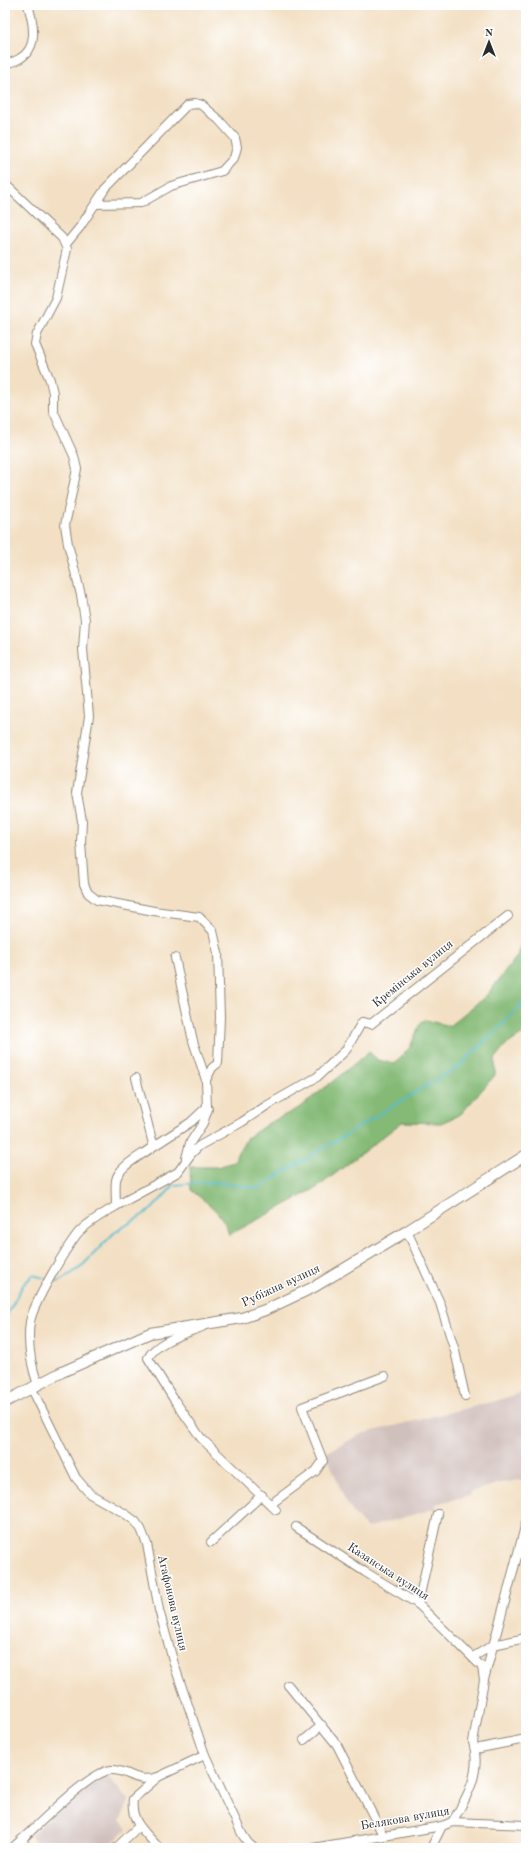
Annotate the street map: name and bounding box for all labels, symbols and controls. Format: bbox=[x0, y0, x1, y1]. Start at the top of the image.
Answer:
north arrow bbox=[469, 22, 509, 62]
text: N bbox=[485, 28, 494, 39]
street label: Кремінська вулиця bbox=[370, 937, 455, 1010]
street label: Рубіжна вулиця bbox=[240, 1262, 322, 1309]
street label: Казанська вулиця bbox=[345, 1541, 431, 1603]
street label: Агафонова вулиця bbox=[155, 1554, 189, 1652]
street label: Белякова вулиця bbox=[360, 1805, 450, 1833]

